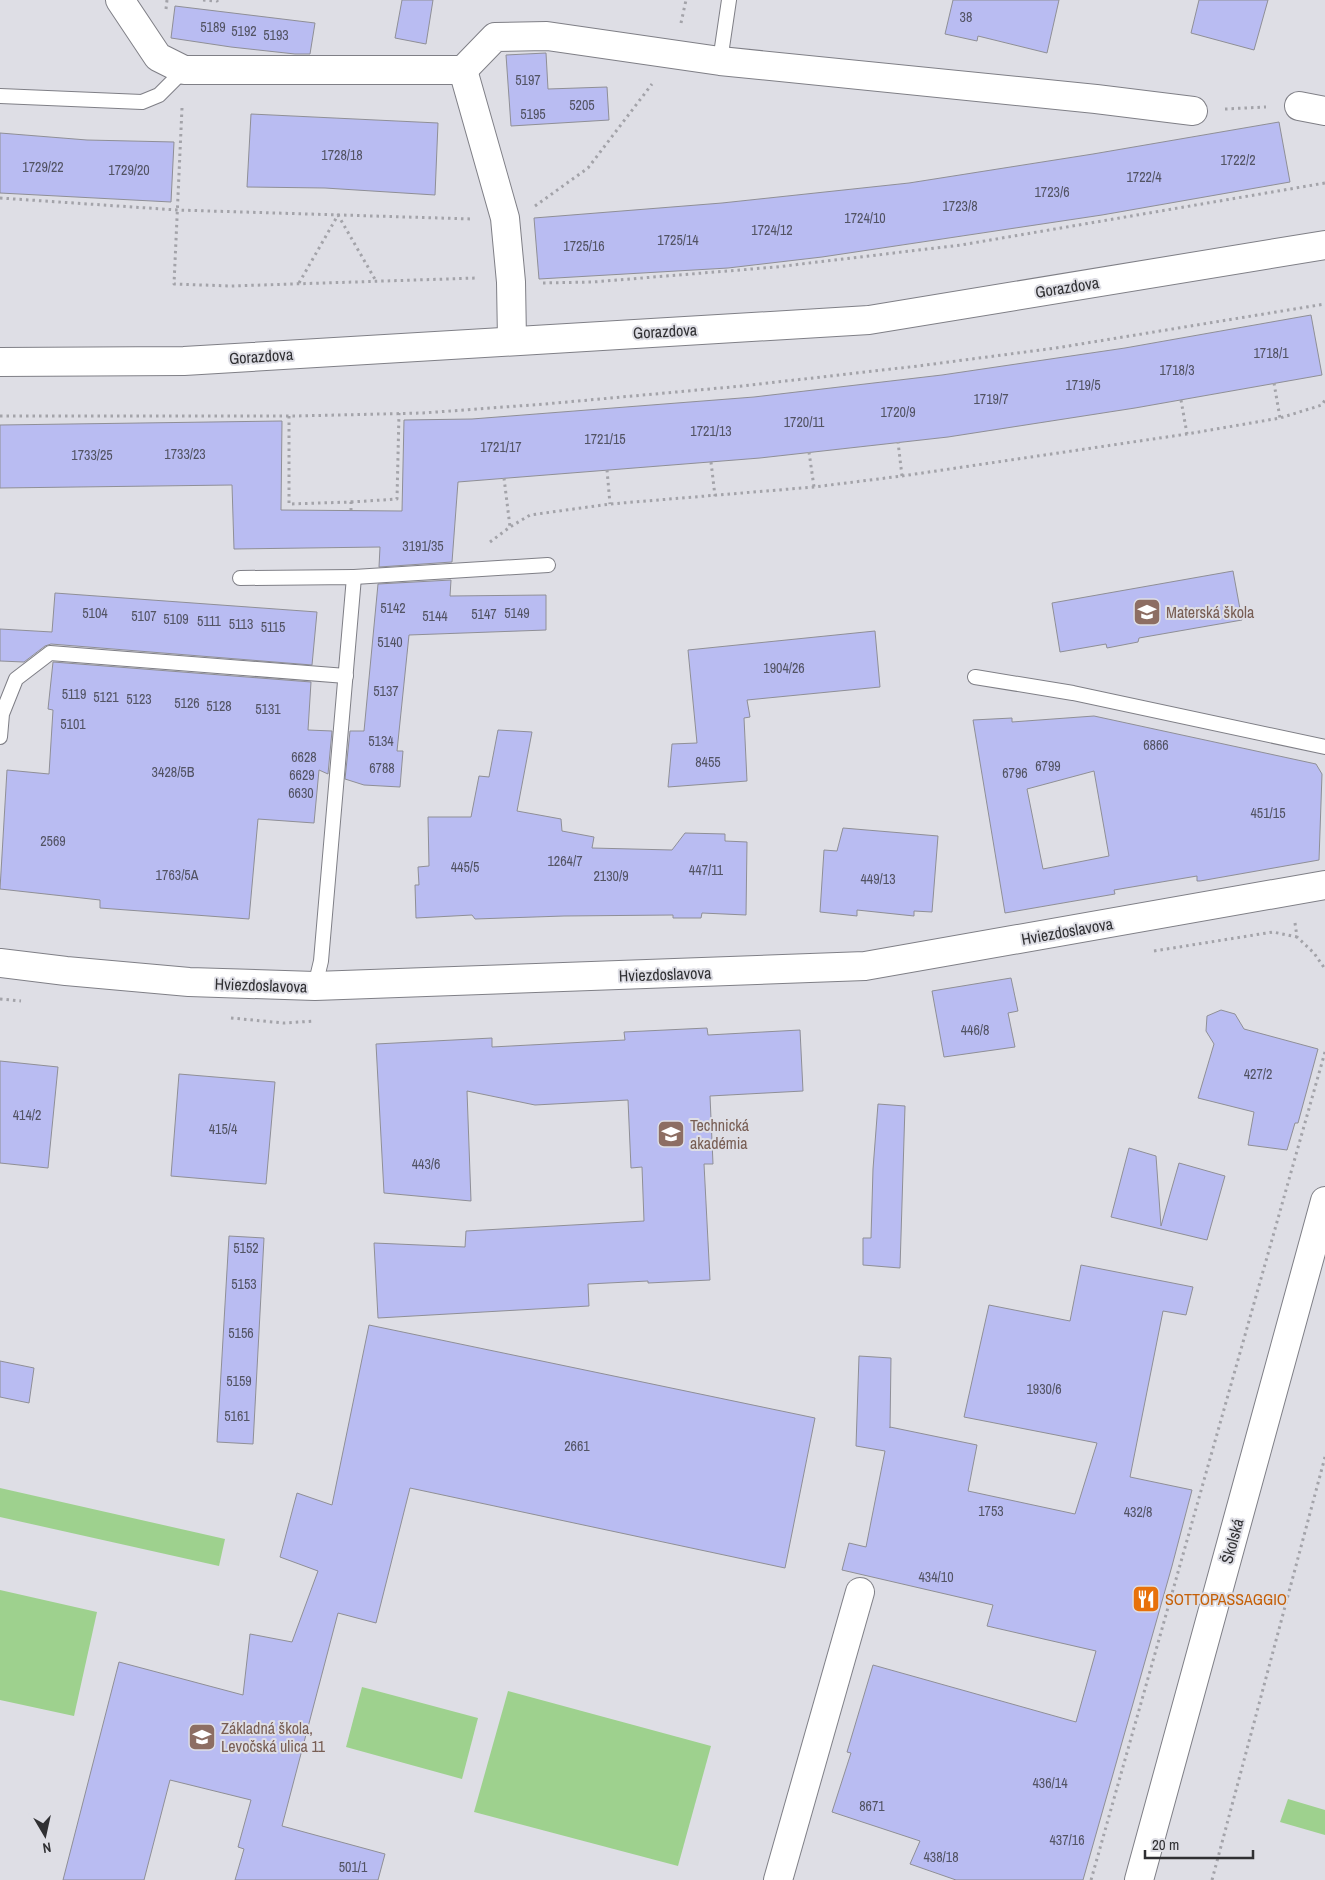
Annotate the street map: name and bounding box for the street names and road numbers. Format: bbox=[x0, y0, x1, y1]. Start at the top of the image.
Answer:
street label: Gorazdova bbox=[1034, 271, 1101, 303]
street label: Gorazdova bbox=[632, 318, 698, 344]
street label: Gorazdova bbox=[228, 343, 294, 369]
street label: Hviezdoslavova bbox=[1019, 912, 1115, 950]
street label: Hviezdoslavova bbox=[618, 961, 712, 987]
street label: Hviezdoslavova bbox=[214, 972, 308, 998]
street label: Školská bbox=[1215, 1515, 1249, 1566]

